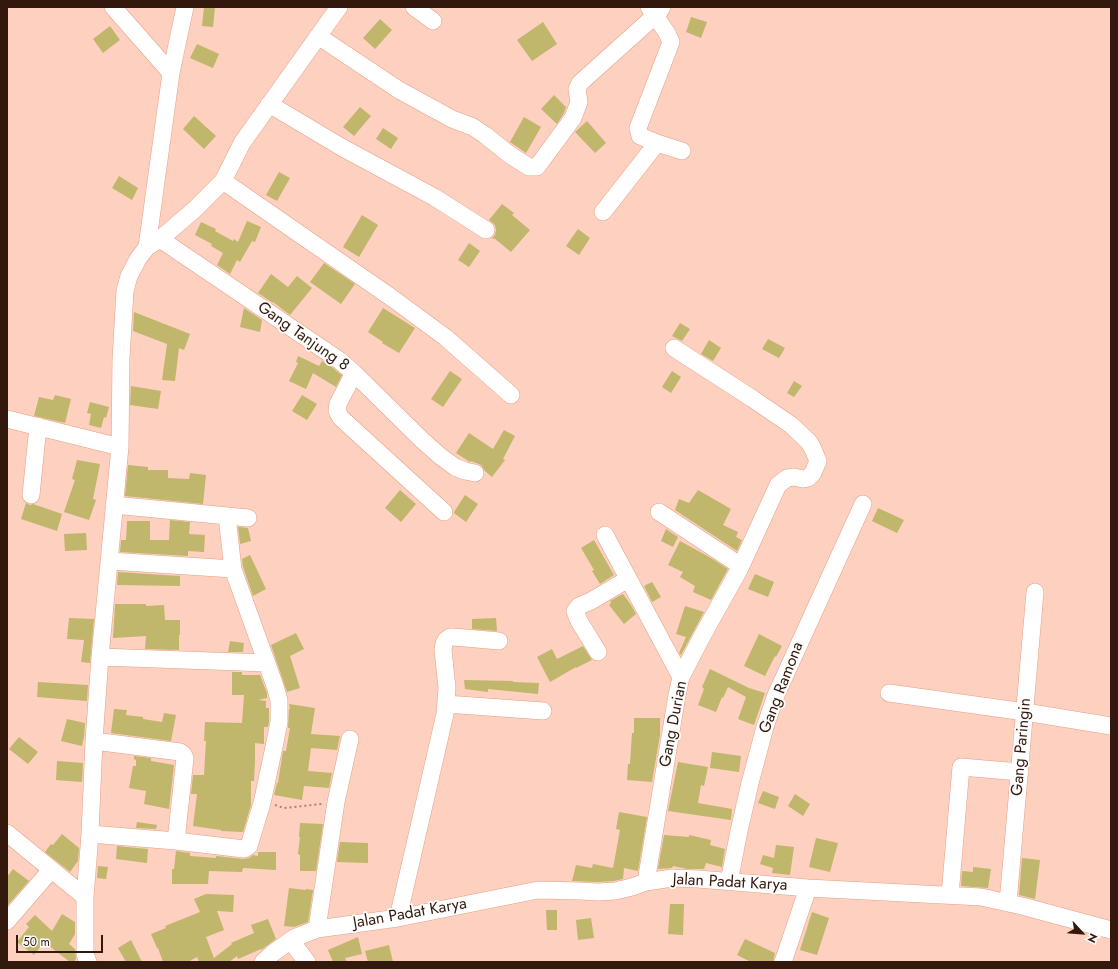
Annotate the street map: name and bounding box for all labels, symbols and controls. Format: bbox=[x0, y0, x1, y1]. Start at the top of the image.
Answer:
street label: Gang Tanjung 8 bbox=[253, 298, 353, 376]
street label: Gang Ramona bbox=[756, 640, 808, 736]
street label: Gang Durian bbox=[656, 679, 692, 769]
street label: Gang Paringin bbox=[1008, 697, 1036, 797]
street label: Jalan Padat Karya bbox=[672, 870, 788, 896]
street label: Jalan Padat Karya bbox=[352, 895, 468, 933]
north arrow bbox=[1062, 913, 1102, 953]
scale bar bbox=[18, 927, 105, 953]
text: N bbox=[1084, 931, 1102, 946]
text: 50 m bbox=[23, 933, 50, 951]

